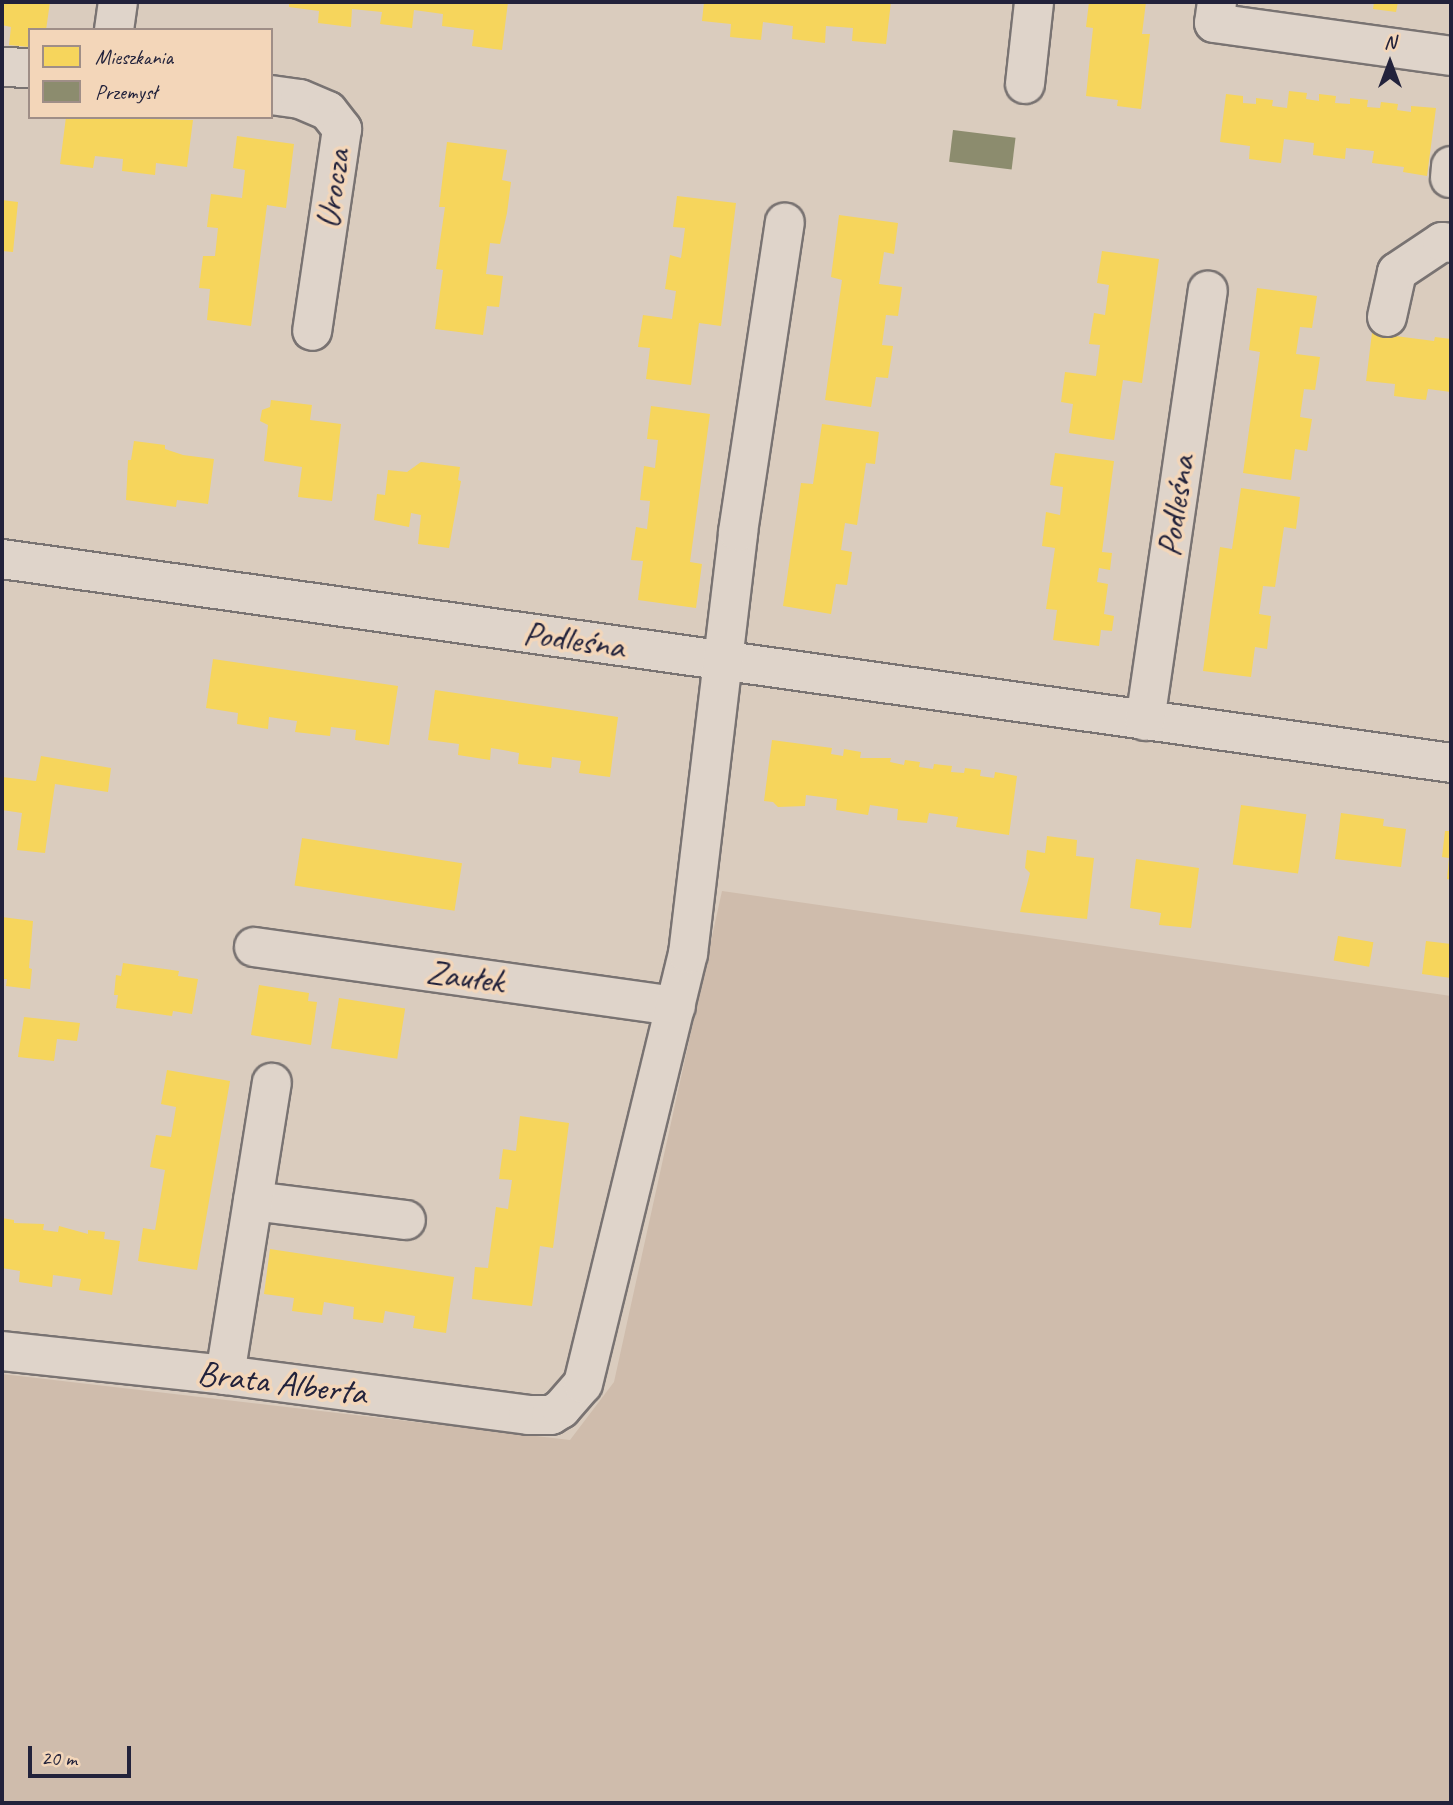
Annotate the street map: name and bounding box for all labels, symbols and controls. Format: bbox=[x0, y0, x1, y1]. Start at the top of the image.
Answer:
legend bbox=[28, 28, 273, 119]
north arrow bbox=[1355, 28, 1425, 98]
text: N bbox=[1384, 30, 1396, 54]
text: Mieszkania bbox=[95, 44, 173, 70]
text: Przemysł bbox=[95, 79, 157, 105]
street label: Urocza bbox=[307, 147, 359, 231]
street label: Podleśna bbox=[1148, 453, 1204, 559]
street label: Podleśna bbox=[521, 612, 627, 668]
street label: Zaułek bbox=[424, 951, 506, 1003]
street label: Brata Alberta bbox=[196, 1352, 368, 1414]
scale bar bbox=[32, 1731, 135, 1775]
text: 20 m bbox=[41, 1745, 77, 1771]

